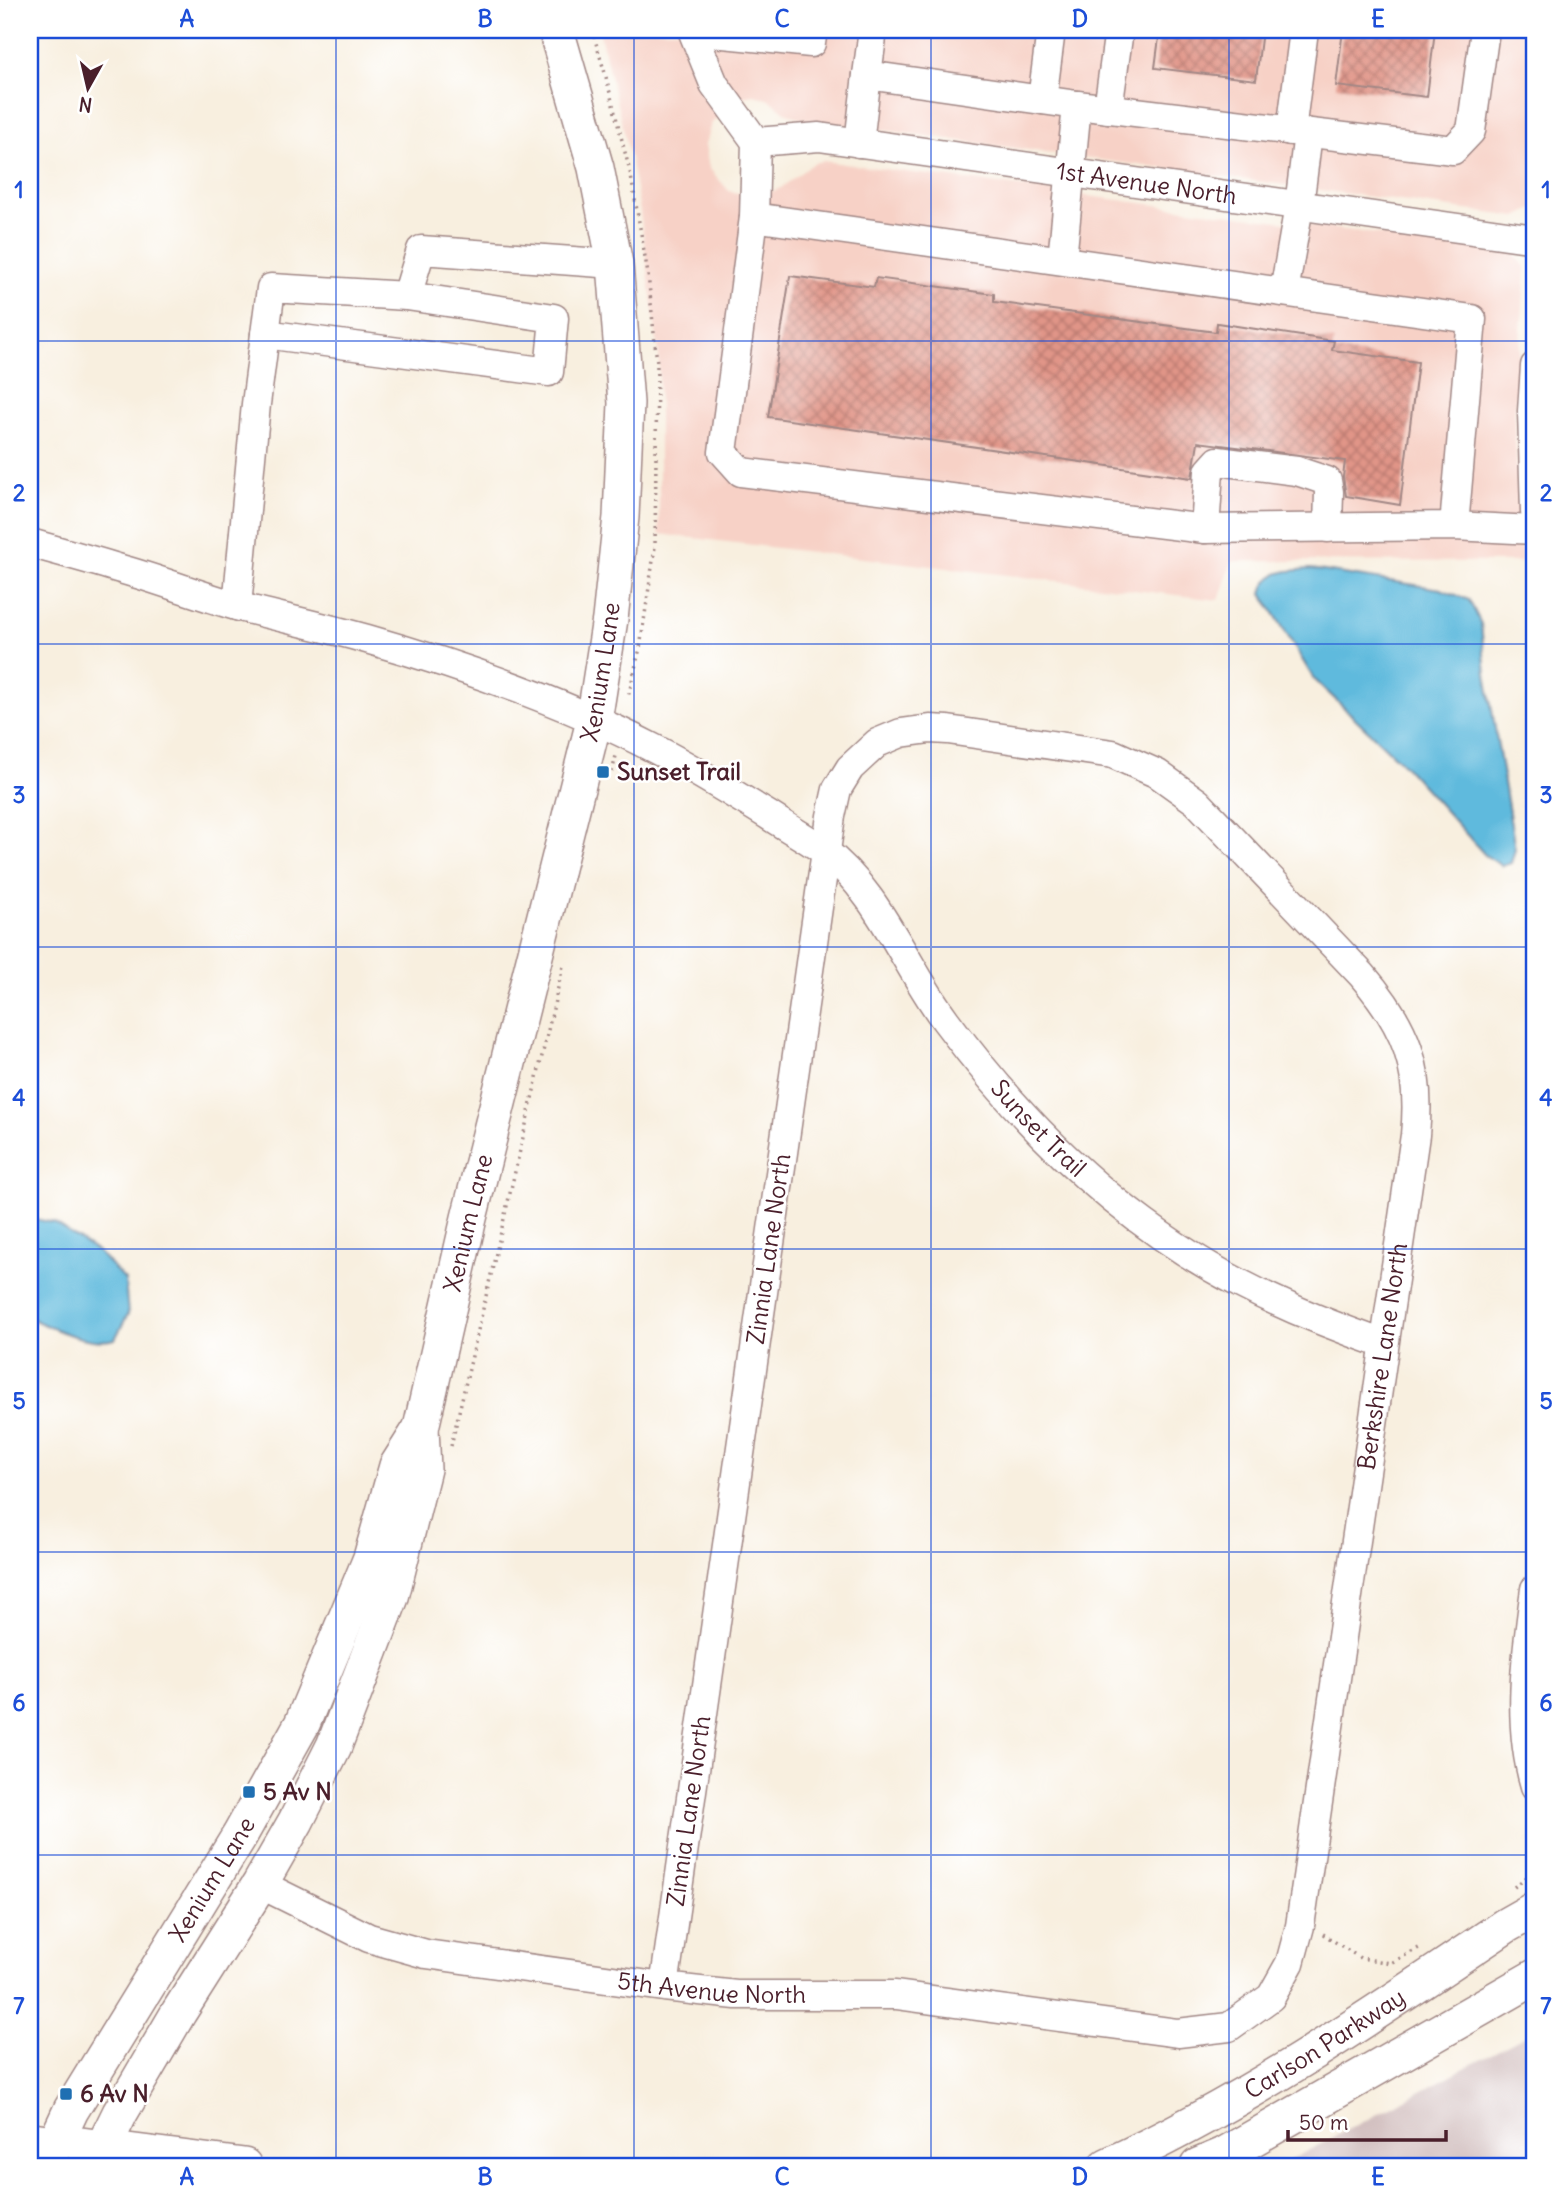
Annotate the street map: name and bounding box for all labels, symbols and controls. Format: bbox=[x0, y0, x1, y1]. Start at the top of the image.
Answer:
text: A bbox=[180, 4, 195, 33]
text: B bbox=[477, 4, 493, 33]
text: C bbox=[774, 4, 790, 33]
text: D bbox=[1072, 4, 1088, 33]
text: E bbox=[1371, 4, 1385, 33]
north arrow bbox=[52, 52, 122, 122]
text: N bbox=[77, 92, 94, 118]
street label: 1st Avenue North bbox=[1054, 155, 1239, 210]
text: 1 bbox=[14, 175, 24, 204]
text: 1 bbox=[1541, 175, 1551, 204]
text: 2 bbox=[13, 478, 26, 507]
text: 2 bbox=[1540, 478, 1553, 507]
street label: Xenium Lane bbox=[573, 601, 626, 745]
place label: Sunset Trail bbox=[617, 756, 741, 786]
marker: Sunset Trail bbox=[595, 764, 611, 780]
text: 3 bbox=[12, 780, 26, 809]
text: 3 bbox=[1539, 780, 1553, 809]
street label: Sunset Trail bbox=[985, 1073, 1093, 1183]
text: 4 bbox=[12, 1083, 26, 1112]
text: 4 bbox=[1539, 1083, 1553, 1112]
street label: Xenium Lane bbox=[437, 1151, 499, 1295]
street label: Zinnia Lane North bbox=[740, 1152, 796, 1346]
street label: Berkshire Lane North bbox=[1350, 1241, 1413, 1472]
text: 5 bbox=[12, 1386, 26, 1415]
text: 5 bbox=[1539, 1386, 1553, 1415]
text: 6 bbox=[12, 1688, 26, 1717]
text: 6 bbox=[1539, 1688, 1553, 1717]
street label: Zinnia Lane North bbox=[660, 1714, 716, 1908]
place label: 5 Av N bbox=[263, 1776, 332, 1806]
marker: 5 Av N bbox=[241, 1784, 257, 1800]
street label: Xenium Lane bbox=[162, 1812, 261, 1947]
street label: 5th Avenue North bbox=[616, 1965, 806, 2009]
street label: Carlson Parkway bbox=[1239, 1981, 1410, 2105]
text: 7 bbox=[13, 1991, 25, 2020]
text: 7 bbox=[1540, 1991, 1552, 2020]
place label: 6 Av N bbox=[80, 2078, 149, 2108]
marker: 6 Av N bbox=[58, 2086, 74, 2102]
scale bar bbox=[1288, 2098, 1446, 2142]
text: 50 m bbox=[1299, 2109, 1348, 2136]
text: A bbox=[180, 2162, 195, 2191]
text: B bbox=[477, 2162, 493, 2191]
text: C bbox=[774, 2162, 790, 2191]
text: D bbox=[1072, 2162, 1088, 2191]
text: E bbox=[1371, 2162, 1385, 2191]

